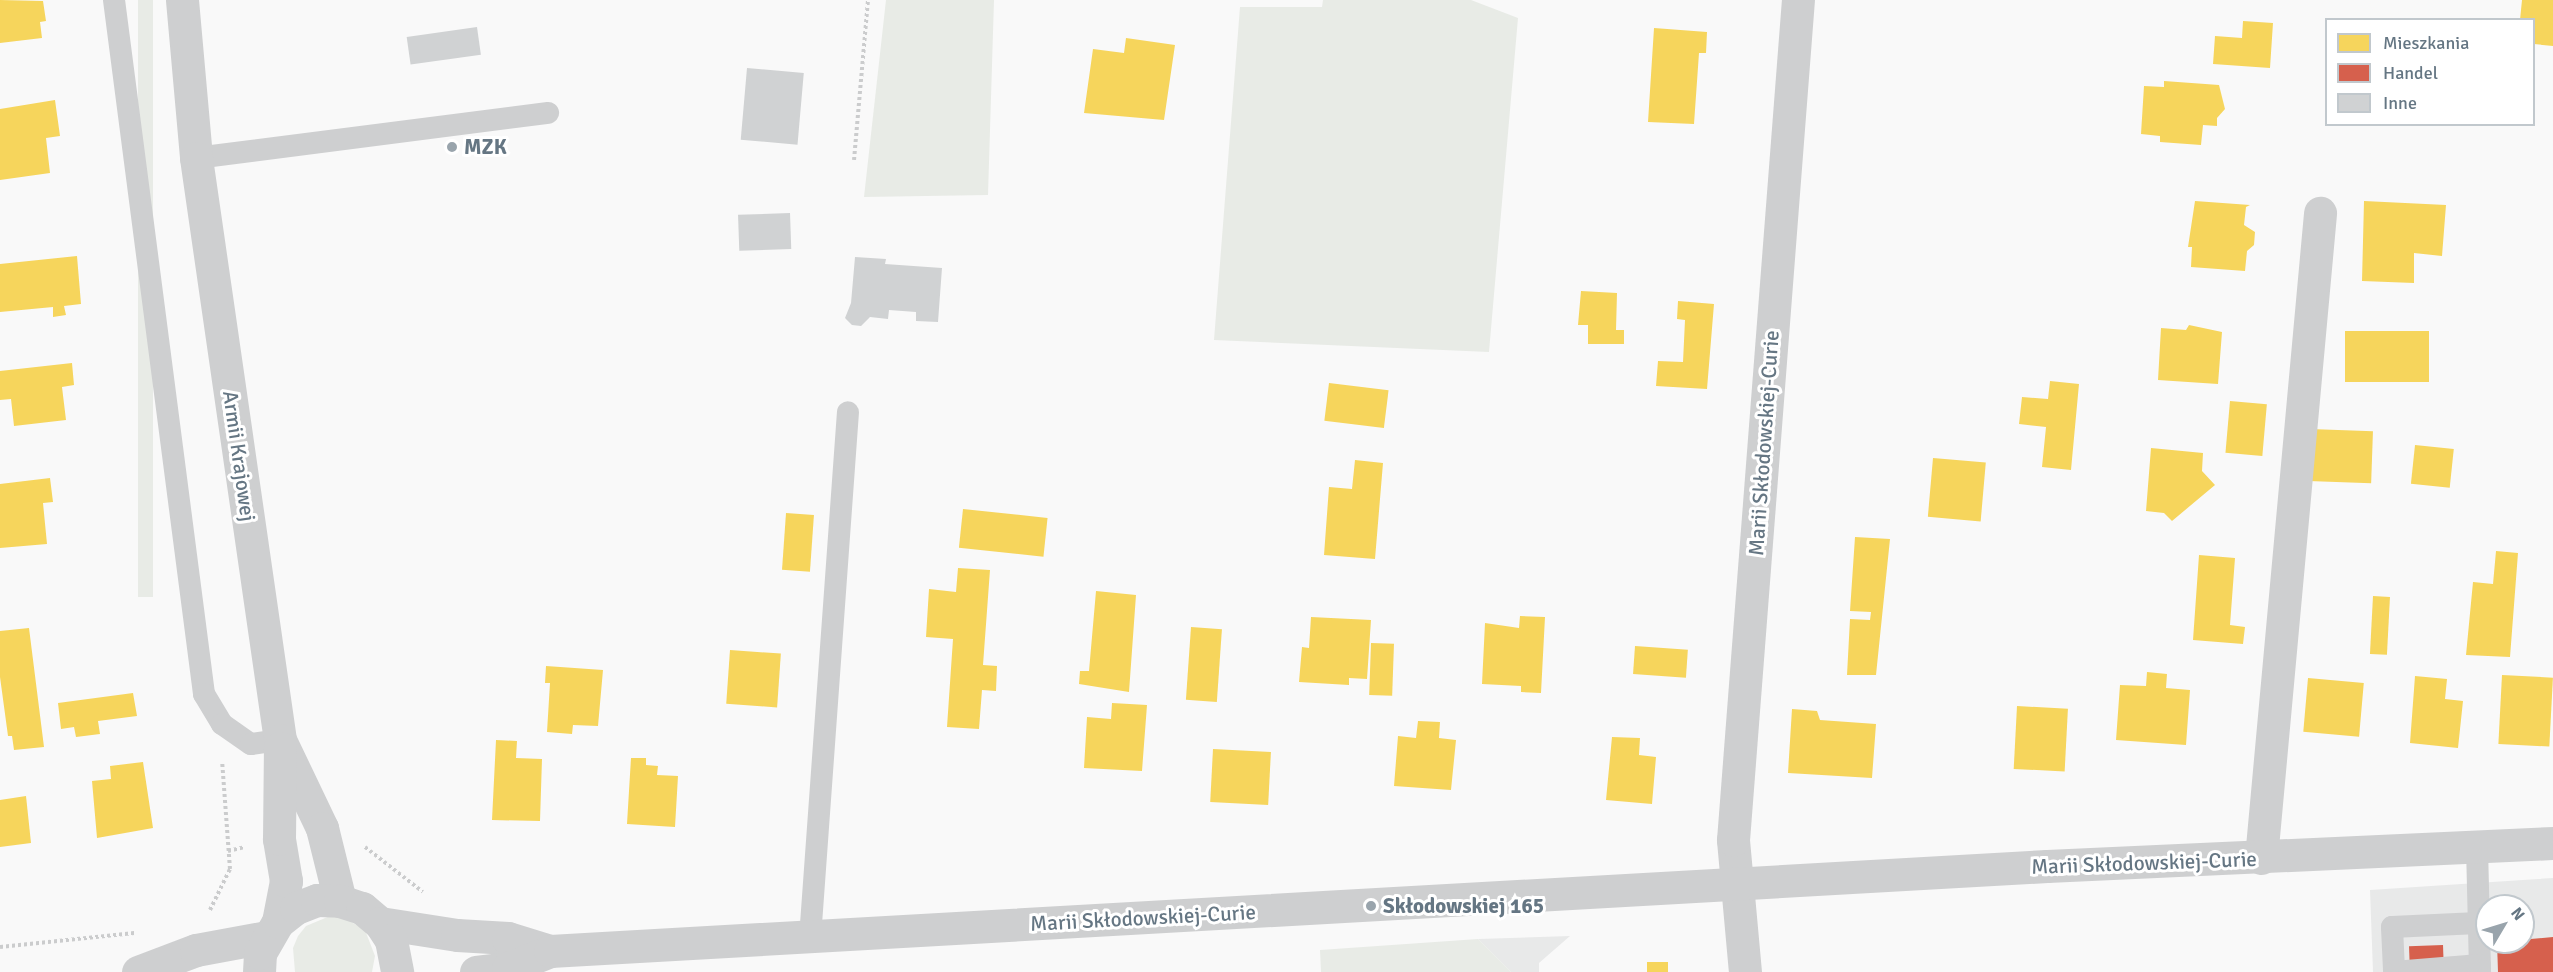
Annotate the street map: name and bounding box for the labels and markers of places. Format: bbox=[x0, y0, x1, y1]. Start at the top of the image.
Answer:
place label: MZK bbox=[464, 134, 507, 160]
marker: MZK bbox=[445, 140, 459, 154]
place label: Skłodowskiej 165 bbox=[1383, 893, 1544, 919]
marker: Skłodowskiej 165 bbox=[1364, 899, 1378, 913]

